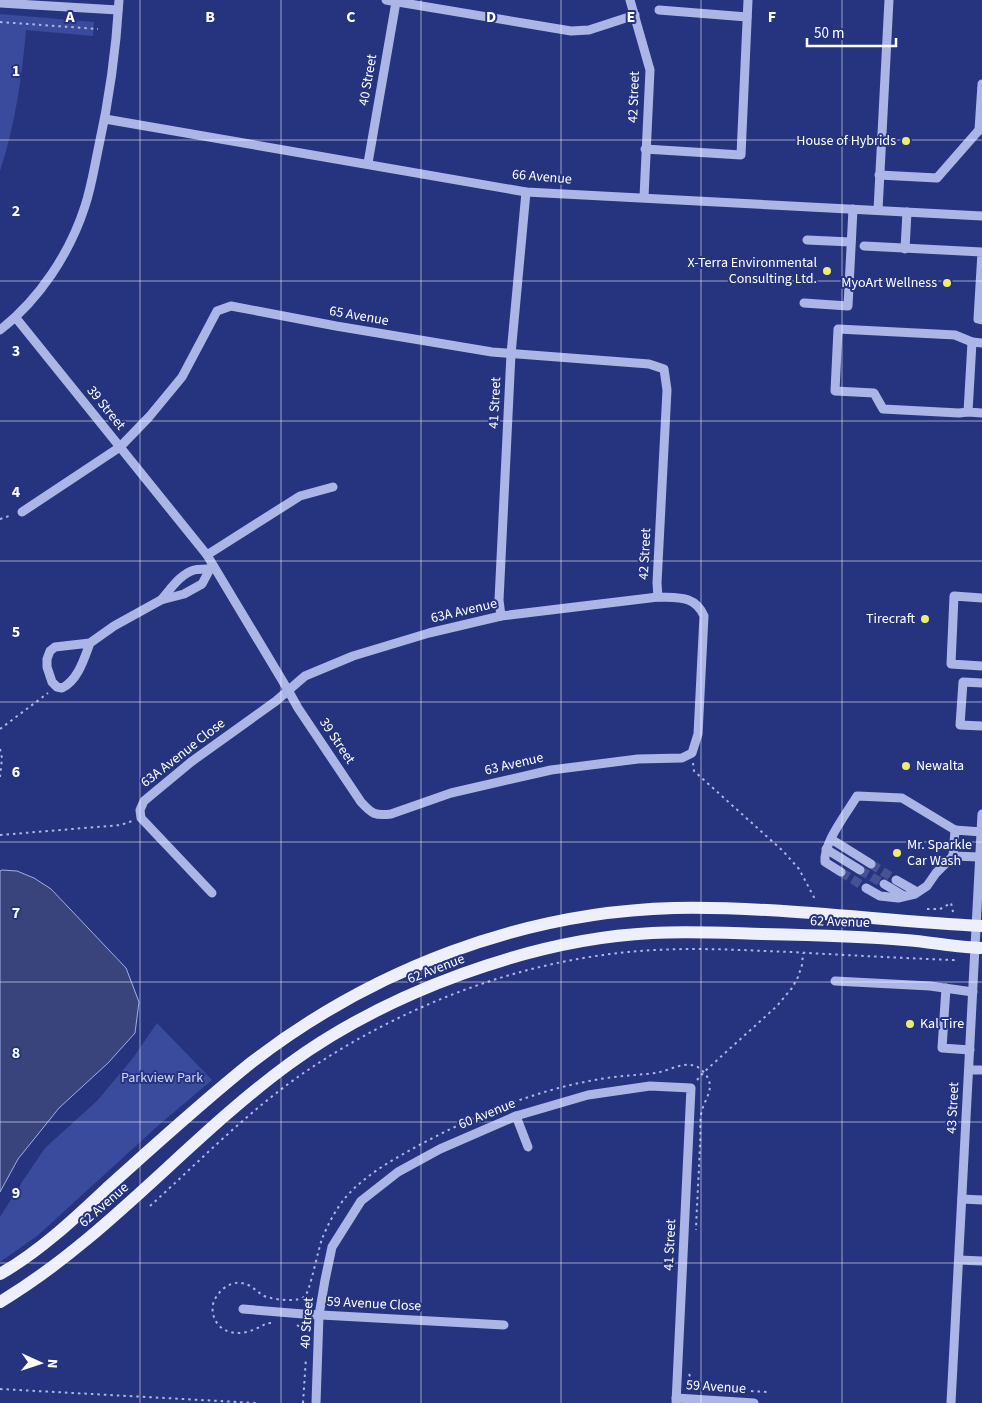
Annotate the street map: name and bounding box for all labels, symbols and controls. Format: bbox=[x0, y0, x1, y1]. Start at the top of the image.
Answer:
text: A bbox=[64, 6, 75, 28]
text: B bbox=[205, 6, 215, 28]
text: C bbox=[346, 6, 356, 28]
text: D bbox=[486, 6, 496, 28]
text: E bbox=[627, 6, 635, 28]
text: F bbox=[768, 6, 776, 28]
scale bar bbox=[807, 15, 896, 47]
text: 50 m bbox=[814, 23, 844, 44]
street label: 40 Street bbox=[354, 53, 382, 107]
text: 1 bbox=[12, 60, 20, 82]
street label: 42 Street bbox=[623, 71, 645, 123]
place label: House of Hybrids bbox=[796, 131, 896, 151]
marker: House of Hybrids bbox=[900, 135, 912, 147]
street label: 66 Avenue bbox=[511, 164, 573, 190]
text: 2 bbox=[12, 200, 20, 222]
place label: X-Terra Environmental Consulting Ltd. bbox=[687, 253, 817, 289]
marker: X-Terra Environmental Consulting Ltd. bbox=[821, 265, 833, 277]
place label: MyoArt Wellness bbox=[841, 273, 937, 293]
marker: MyoArt Wellness bbox=[941, 277, 953, 289]
street label: 65 Avenue bbox=[328, 301, 390, 331]
text: 3 bbox=[12, 340, 20, 362]
street label: 41 Street bbox=[484, 376, 506, 429]
street label: 39 Street bbox=[82, 382, 130, 435]
text: 4 bbox=[12, 481, 21, 503]
street label: 42 Street bbox=[634, 527, 656, 580]
street label: 63A Avenue bbox=[429, 594, 499, 628]
place label: Tirecraft bbox=[866, 609, 916, 629]
marker: Tirecraft bbox=[919, 613, 931, 625]
text: 5 bbox=[12, 621, 20, 643]
street label: 63A Avenue Close bbox=[137, 714, 229, 792]
street label: 39 Street bbox=[314, 714, 360, 768]
street label: 63 Avenue bbox=[483, 748, 545, 780]
place label: Newalta bbox=[916, 756, 964, 776]
marker: Newalta bbox=[900, 760, 912, 772]
text: 6 bbox=[12, 761, 20, 783]
place label: Mr. Sparkle Car Wash bbox=[907, 835, 972, 871]
marker: Mr. Sparkle Car Wash bbox=[891, 847, 903, 859]
text: 7 bbox=[12, 902, 20, 924]
street label: 62 Avenue bbox=[810, 911, 870, 933]
street label: 62 Avenue bbox=[404, 949, 468, 989]
place label: Kal Tire bbox=[920, 1014, 964, 1034]
marker: Kal Tire bbox=[904, 1018, 916, 1030]
text: 8 bbox=[12, 1042, 20, 1064]
park label: Parkview Park bbox=[121, 1068, 203, 1088]
street label: 43 Street bbox=[942, 1081, 964, 1134]
street label: 60 Avenue bbox=[455, 1093, 519, 1134]
street label: 62 Avenue bbox=[75, 1178, 133, 1232]
text: 9 bbox=[12, 1182, 20, 1204]
street label: 41 Street bbox=[659, 1218, 681, 1271]
street label: 59 Avenue Close bbox=[326, 1292, 422, 1316]
street label: 40 Street bbox=[295, 1296, 319, 1350]
north arrow bbox=[15, 1338, 65, 1388]
text: N bbox=[42, 1358, 62, 1369]
street label: 59 Avenue bbox=[685, 1375, 747, 1399]

